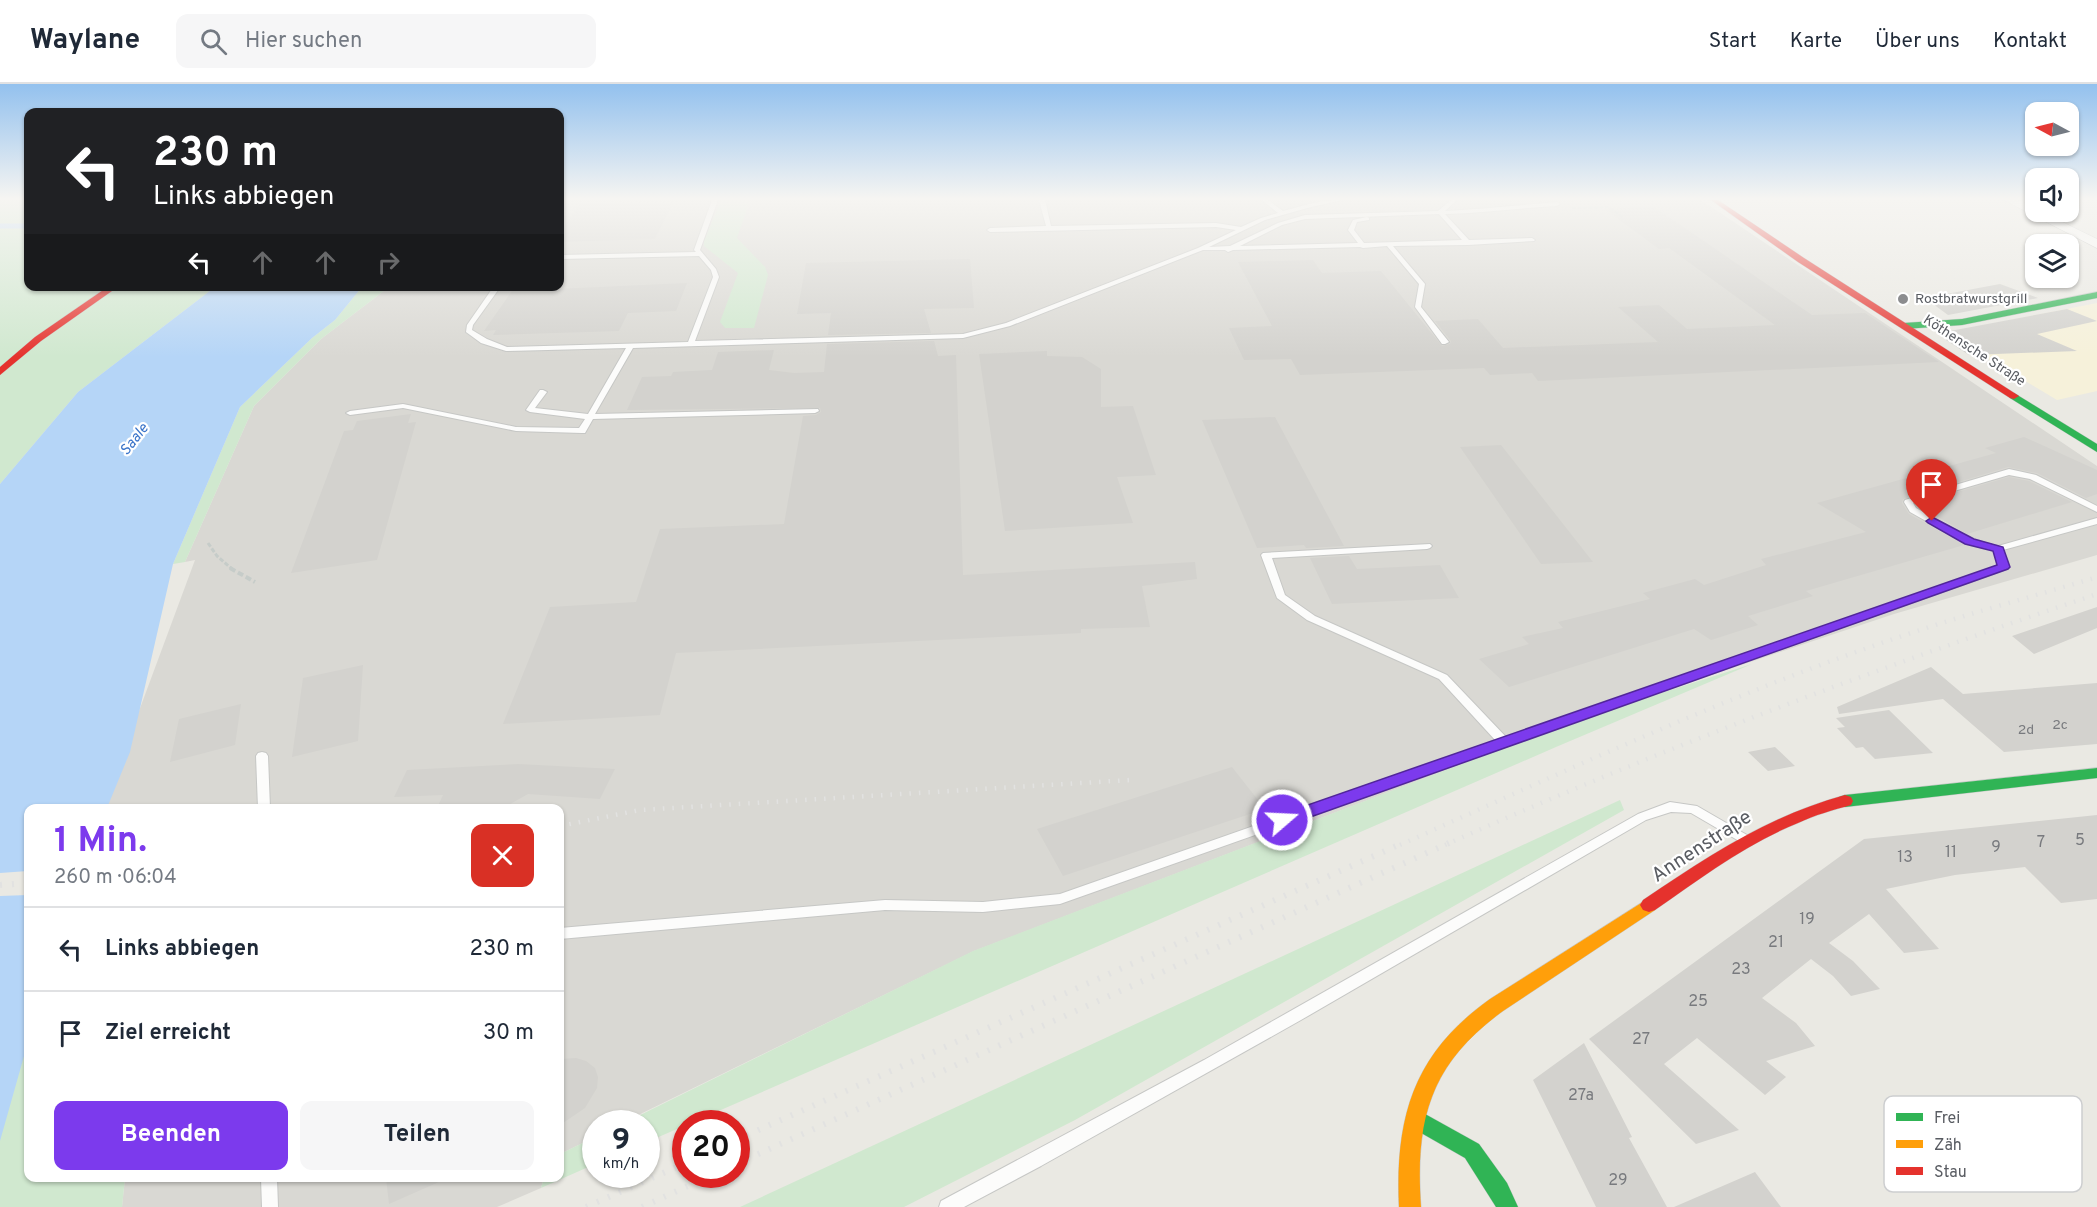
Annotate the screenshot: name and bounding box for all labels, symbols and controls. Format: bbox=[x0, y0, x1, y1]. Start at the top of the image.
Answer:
search box bbox=[176, 14, 596, 68]
text: Waylane bbox=[30, 23, 140, 59]
icon: search bbox=[197, 25, 230, 58]
text: Hier suchen bbox=[245, 28, 362, 55]
text: Start bbox=[1709, 28, 1757, 55]
text: Karte bbox=[1790, 28, 1842, 55]
text: Über uns bbox=[1875, 28, 1960, 55]
text: Kontakt bbox=[1993, 28, 2067, 55]
north arrow bbox=[2025, 102, 2079, 156]
map controls bbox=[2025, 102, 2079, 288]
text: 230 m bbox=[153, 128, 278, 181]
icon: left bbox=[54, 132, 132, 210]
button: sound bbox=[2025, 168, 2079, 222]
text: Links abbiegen bbox=[153, 180, 334, 214]
button: layers bbox=[2025, 234, 2079, 288]
icon: left bbox=[183, 246, 216, 279]
icon: ahead bbox=[246, 246, 279, 279]
icon: ahead bbox=[309, 246, 342, 279]
icon: right bbox=[372, 246, 405, 279]
place label: Rostbratwurstgrill bbox=[1915, 291, 2027, 308]
marker: Rostbratwurstgrill bbox=[1896, 292, 1910, 306]
street label: Köthensche Straße bbox=[1920, 312, 2028, 390]
water label: Saale bbox=[117, 420, 154, 460]
pin bbox=[1906, 459, 1957, 521]
icon: arrive bbox=[1915, 468, 1948, 501]
house number: 2c bbox=[2052, 717, 2068, 734]
house number: 2d bbox=[2018, 722, 2034, 739]
position arrow bbox=[1250, 788, 1314, 852]
street label: Annenstraße bbox=[1647, 805, 1757, 889]
text: 1 Min. bbox=[54, 819, 147, 865]
button: close bbox=[471, 824, 534, 887]
house number: 5 bbox=[2075, 831, 2085, 851]
house number: 7 bbox=[2037, 833, 2045, 853]
house number: 9 bbox=[1991, 838, 2001, 858]
house number: 11 bbox=[1945, 843, 1957, 863]
house number: 13 bbox=[1897, 848, 1913, 868]
text: 260 m · 06:04 bbox=[54, 865, 177, 891]
house number: 19 bbox=[1799, 910, 1815, 930]
icon: left bbox=[54, 933, 87, 966]
house number: 21 bbox=[1768, 933, 1784, 953]
text: Links abbiegen bbox=[105, 936, 259, 963]
text: 230 m bbox=[470, 936, 534, 963]
house number: 23 bbox=[1731, 960, 1751, 980]
house number: 25 bbox=[1688, 992, 1708, 1012]
icon: arrive bbox=[54, 1017, 87, 1050]
text: Ziel erreicht bbox=[105, 1020, 231, 1047]
text: 30 m bbox=[483, 1020, 534, 1047]
house number: 27 bbox=[1632, 1030, 1650, 1050]
house number: 27a bbox=[1568, 1086, 1594, 1106]
legend bbox=[1884, 1096, 2082, 1192]
button: Beenden bbox=[54, 1101, 288, 1170]
button: Teilen bbox=[300, 1101, 534, 1170]
text: Frei bbox=[1934, 1109, 1960, 1129]
speed limit sign: 20 bbox=[672, 1110, 750, 1188]
text: 9 bbox=[612, 1123, 630, 1160]
text: Zäh bbox=[1934, 1136, 1962, 1156]
text: km/h bbox=[603, 1155, 639, 1174]
text: Stau bbox=[1934, 1163, 1967, 1183]
house number: 29 bbox=[1608, 1171, 1628, 1191]

